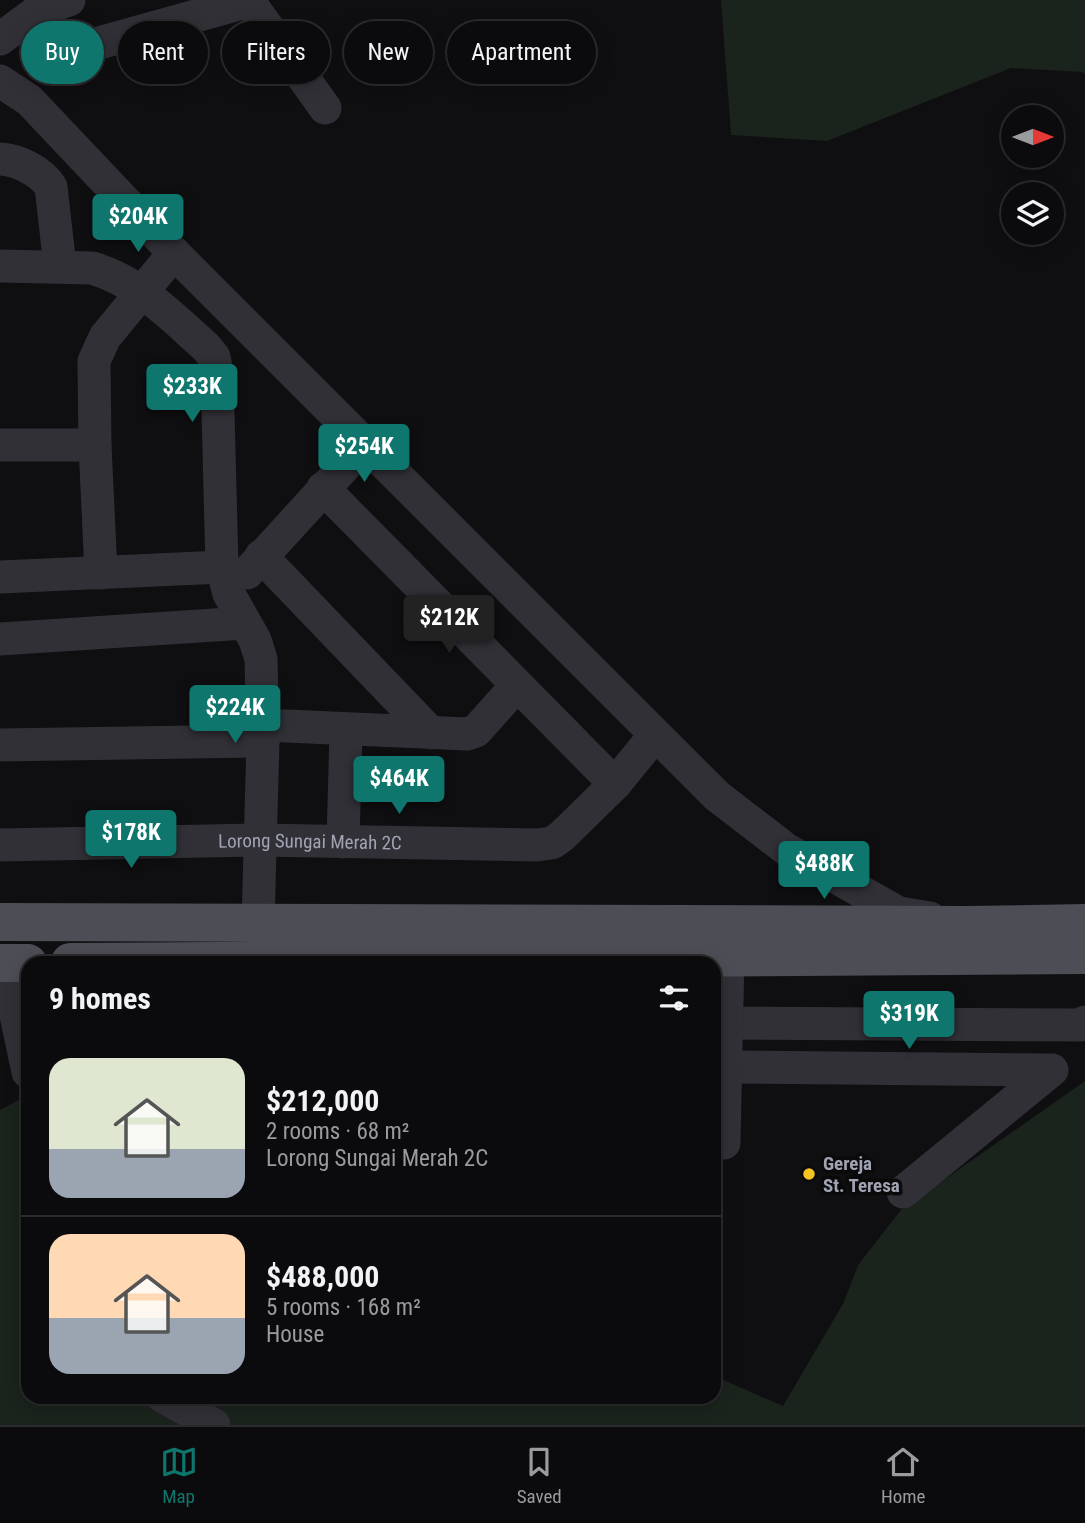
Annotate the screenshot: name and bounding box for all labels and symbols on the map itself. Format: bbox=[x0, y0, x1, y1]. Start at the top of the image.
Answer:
north arrow bbox=[1001, 105, 1064, 168]
pin: $204K bbox=[89, 194, 187, 254]
pin: $233K bbox=[143, 364, 241, 424]
pin: $254K bbox=[315, 424, 413, 484]
pin: $212K bbox=[400, 596, 498, 655]
pin: $224K bbox=[186, 686, 284, 745]
pin: $464K bbox=[350, 756, 448, 816]
pin: $178K bbox=[82, 810, 180, 870]
street label: Lorong Sungai Merah 2C bbox=[218, 829, 402, 854]
pin: $488K bbox=[775, 842, 873, 901]
pin: $319K bbox=[860, 992, 958, 1051]
place label: Gereja St. Teresa bbox=[823, 1152, 900, 1197]
marker: Gereja St. Teresa bbox=[801, 1166, 817, 1182]

